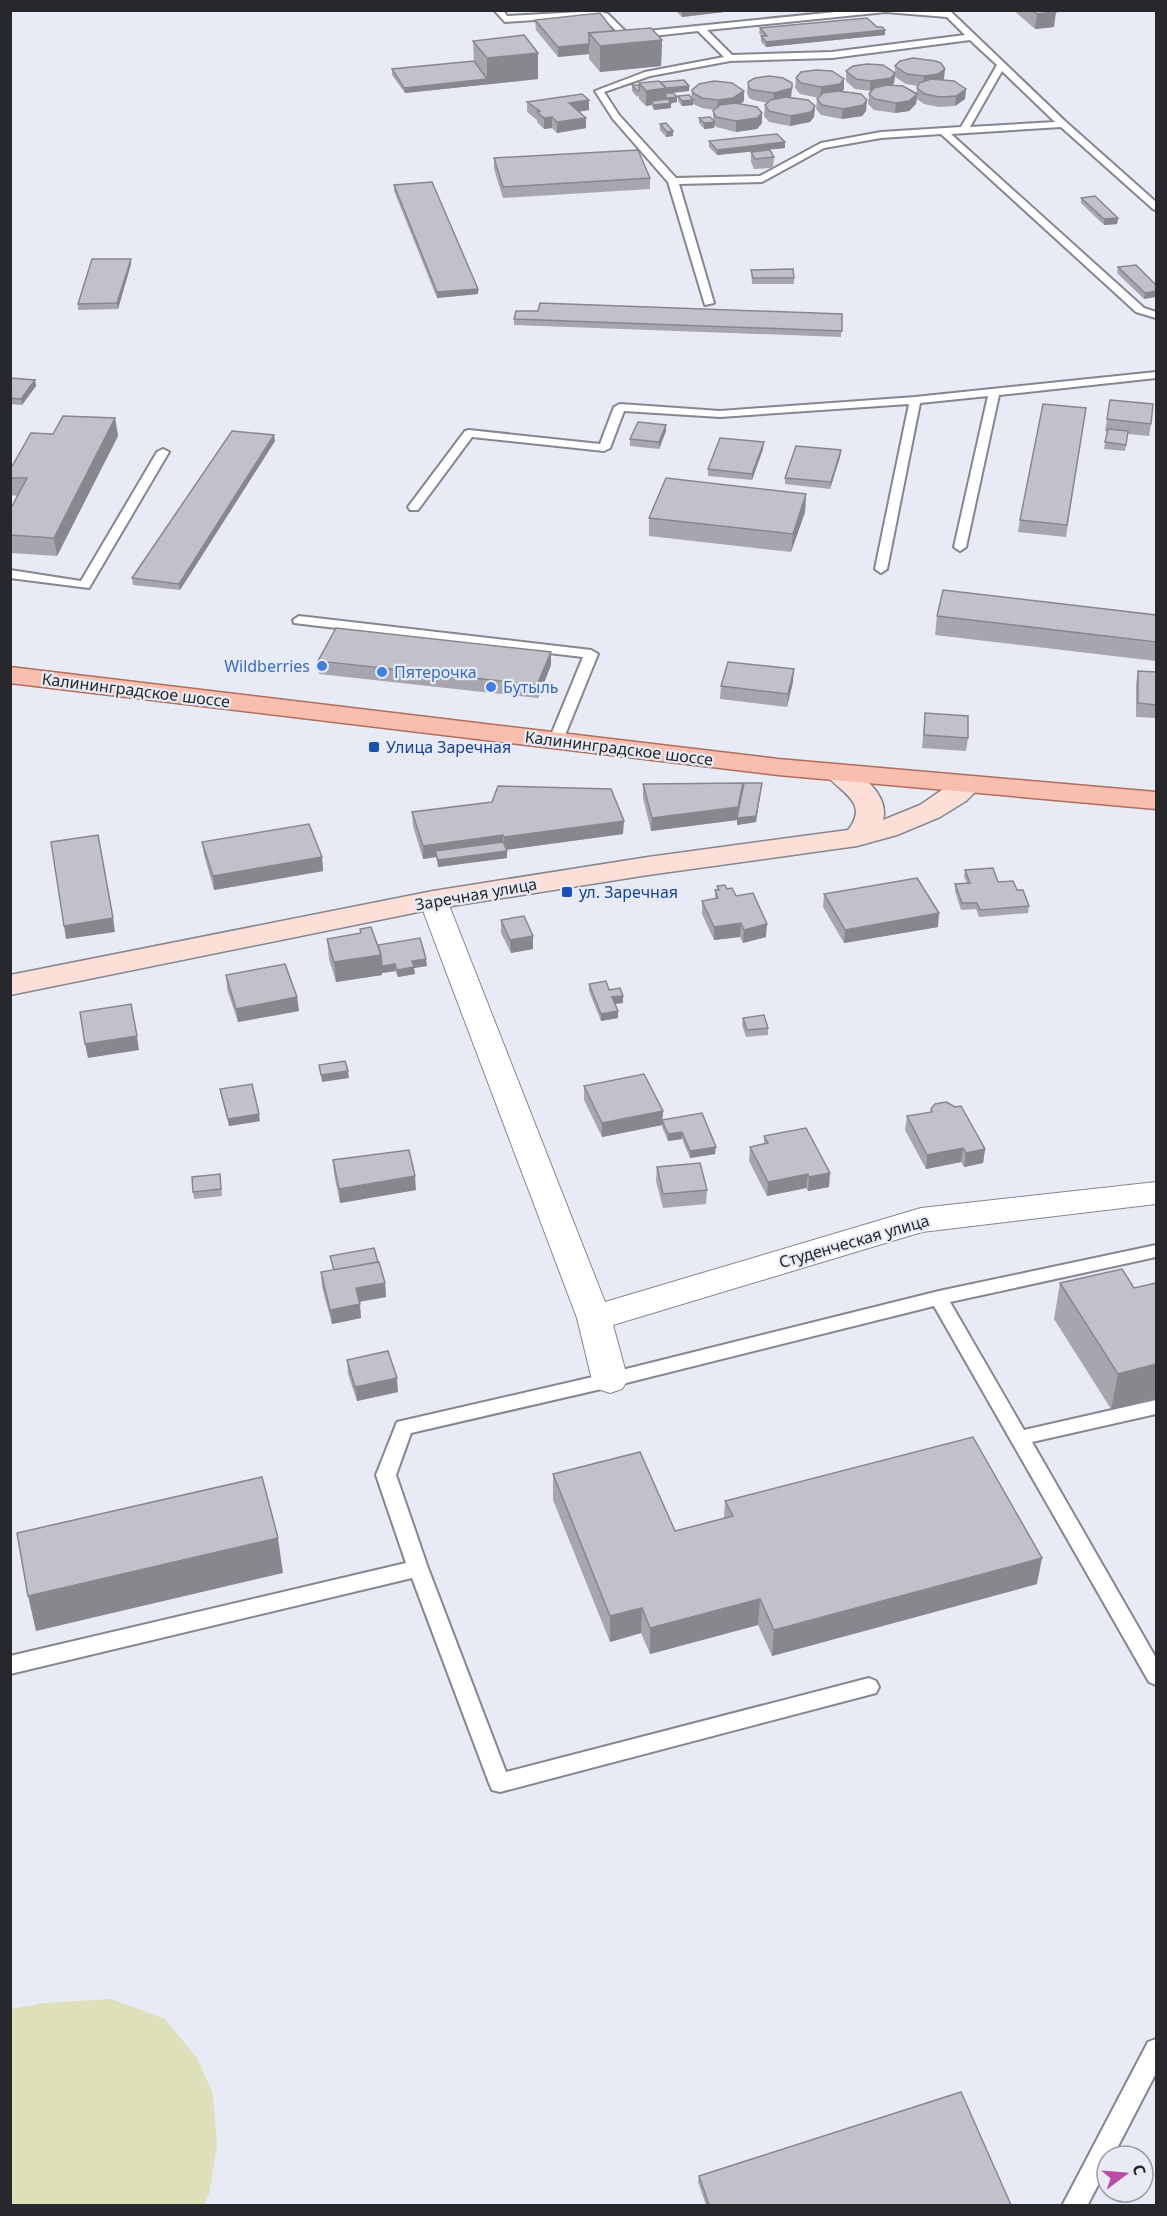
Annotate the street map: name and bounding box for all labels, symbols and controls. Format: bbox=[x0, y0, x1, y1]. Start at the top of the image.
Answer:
place label: Wildberries bbox=[224, 655, 310, 677]
marker: Wildberries bbox=[315, 659, 329, 673]
place label: Пятерочка bbox=[394, 661, 477, 683]
marker: Пятерочка bbox=[375, 665, 389, 679]
street label: Калининградское шоссе bbox=[41, 668, 232, 712]
place label: Бутыль bbox=[503, 676, 559, 698]
marker: Бутыль bbox=[484, 680, 498, 694]
street label: Калининградское шоссе bbox=[524, 726, 715, 770]
place label: Улица Заречная bbox=[386, 736, 511, 758]
marker: Улица Заречная bbox=[367, 740, 381, 754]
street label: Заречная улица bbox=[413, 872, 539, 916]
place label: ул. Заречная bbox=[579, 881, 678, 903]
marker: ул. Заречная bbox=[560, 885, 574, 899]
street label: Студенческая улица bbox=[776, 1209, 932, 1273]
north arrow bbox=[1095, 2144, 1155, 2204]
text: С bbox=[1127, 2162, 1151, 2178]

